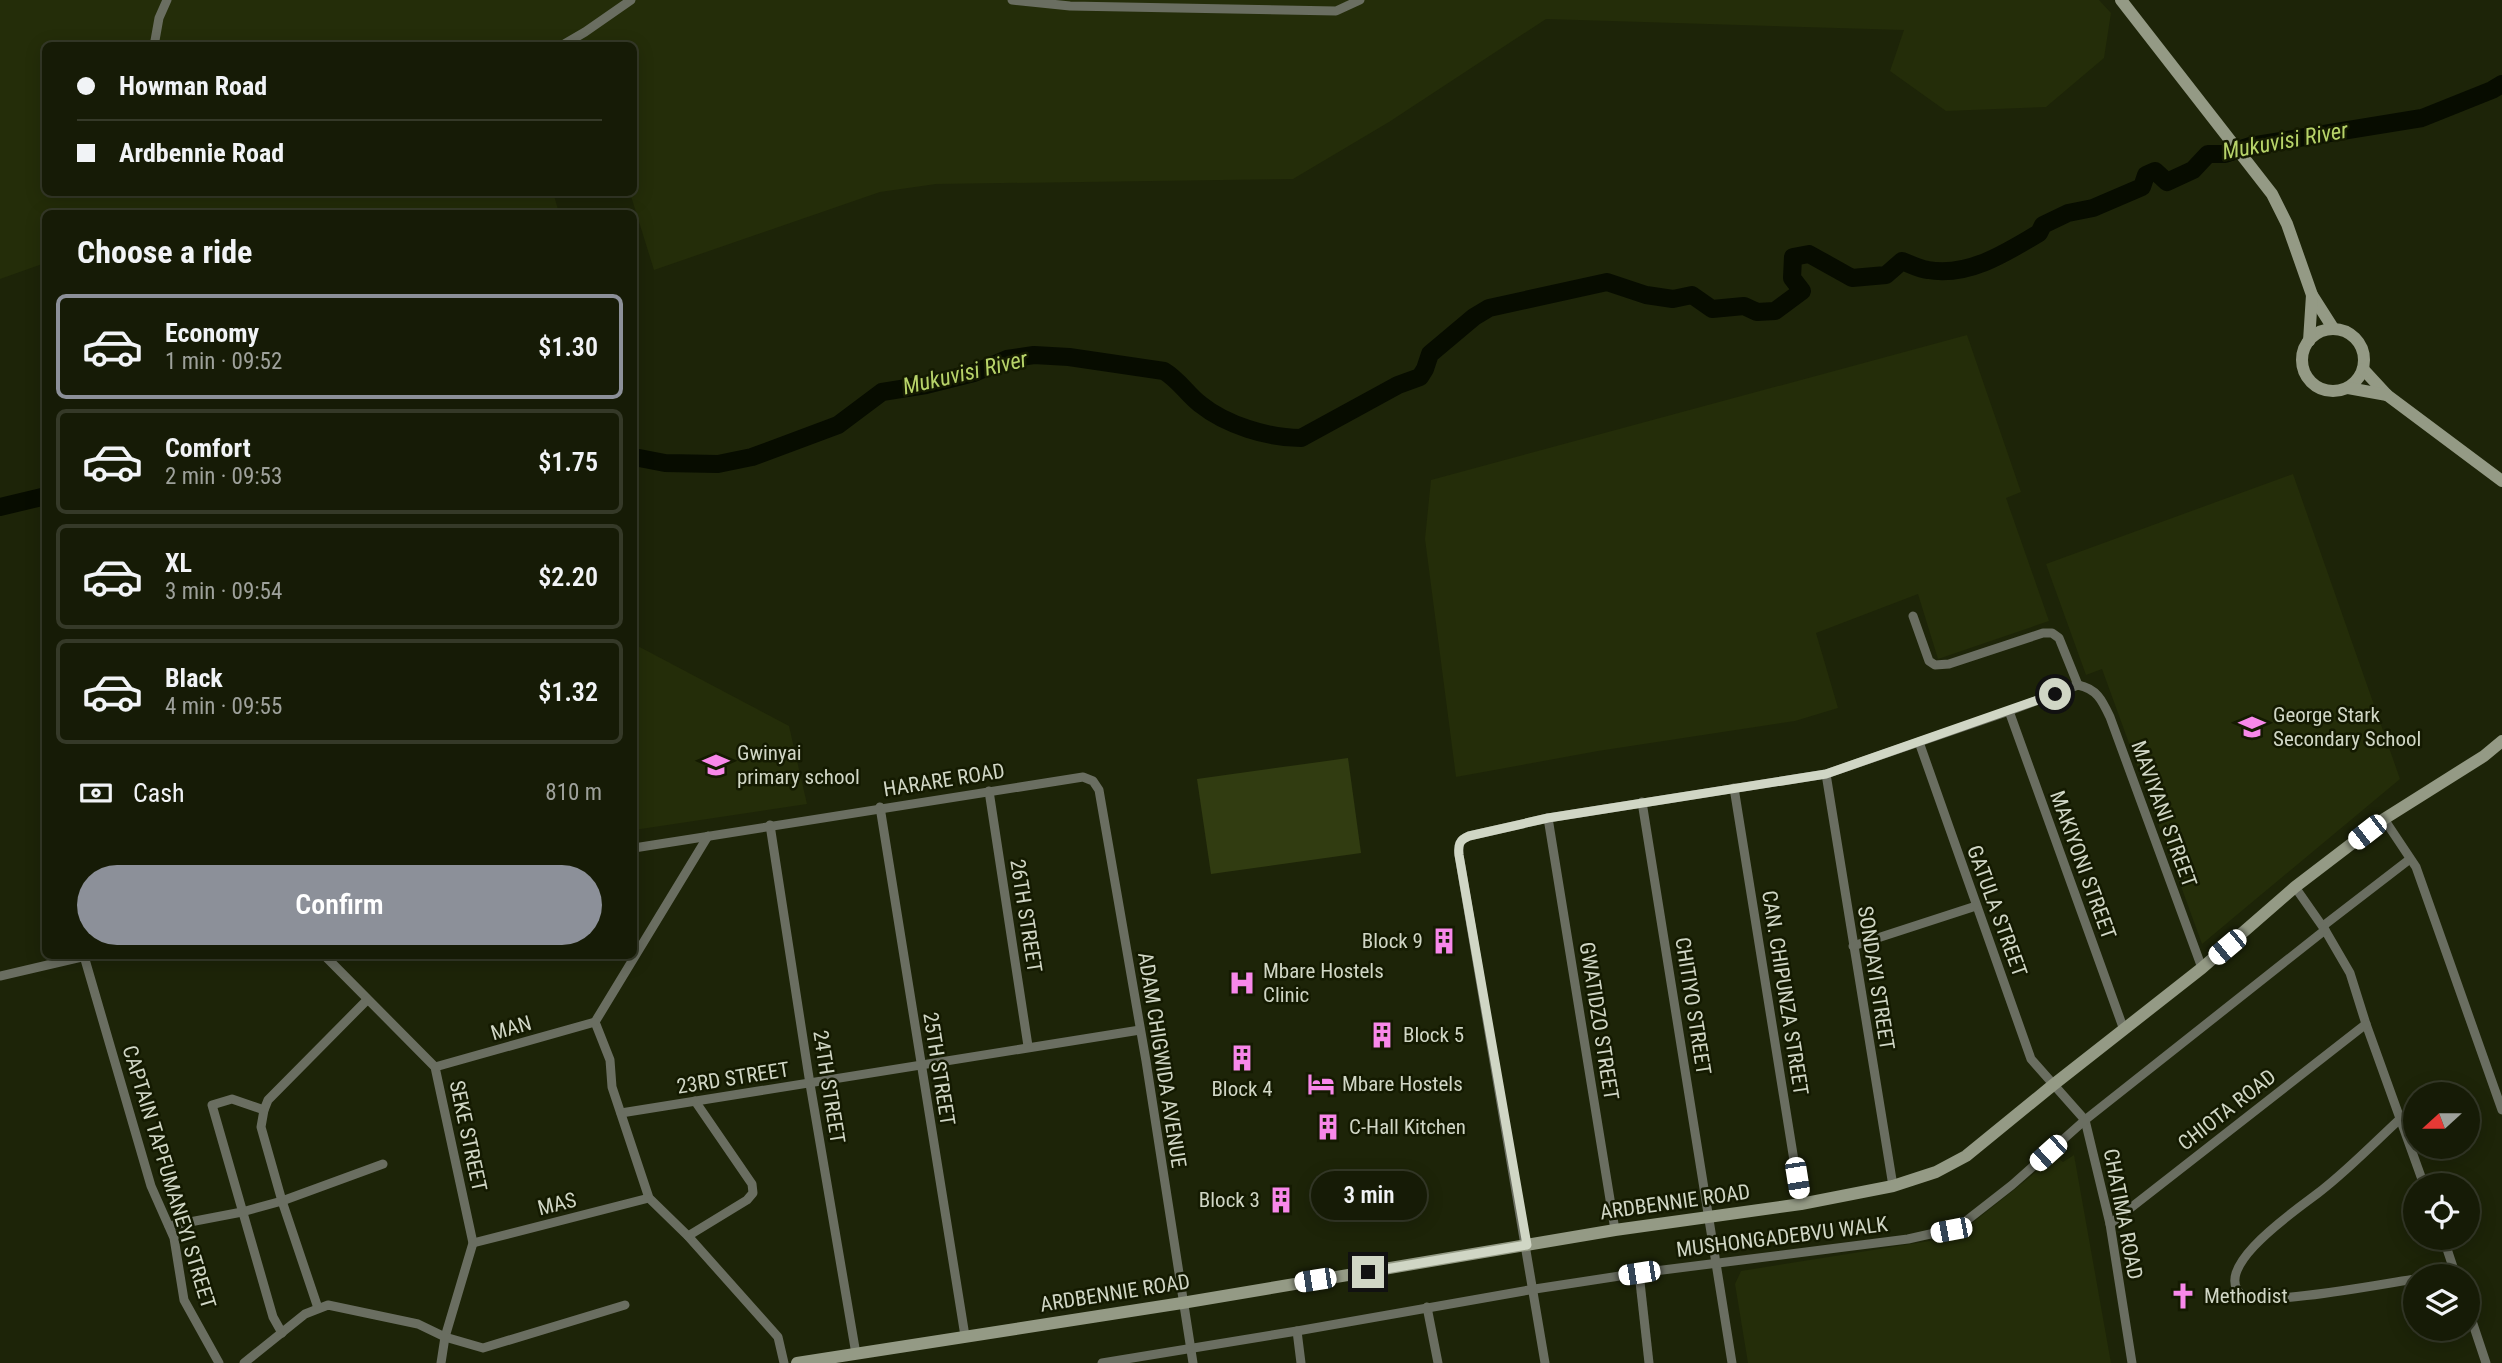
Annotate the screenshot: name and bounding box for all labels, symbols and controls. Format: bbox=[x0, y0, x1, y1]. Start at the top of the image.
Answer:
text: Howman Road bbox=[119, 71, 267, 101]
water label: Mukuvisi River bbox=[2220, 116, 2351, 165]
text: Ardbennie Road bbox=[119, 138, 284, 168]
text: Choose a ride bbox=[77, 233, 252, 271]
icon: car bbox=[81, 315, 144, 378]
text: Economy bbox=[165, 318, 259, 348]
text: $1.30 bbox=[538, 332, 598, 362]
water label: Mukuvisi River bbox=[900, 345, 1031, 400]
text: 1 min · 09:52 bbox=[165, 348, 282, 375]
icon: car bbox=[81, 430, 144, 493]
text: Comfort bbox=[165, 433, 251, 463]
text: $1.75 bbox=[538, 447, 598, 477]
text: 2 min · 09:53 bbox=[165, 463, 282, 490]
icon: car bbox=[81, 545, 144, 608]
text: XL bbox=[165, 548, 192, 578]
text: $2.20 bbox=[538, 562, 598, 592]
text: 3 min · 09:54 bbox=[165, 578, 282, 605]
icon: car bbox=[81, 660, 144, 723]
text: Black bbox=[165, 663, 223, 693]
text: $1.32 bbox=[538, 677, 598, 707]
route start bbox=[2039, 678, 2071, 710]
text: 4 min · 09:55 bbox=[165, 693, 282, 720]
place label: George Stark Secondary School bbox=[2273, 703, 2421, 751]
school or university icon: George Stark Secondary School bbox=[2237, 712, 2267, 742]
street label: MAVIYANI STREET bbox=[2126, 737, 2202, 891]
place label: Gwinyai primary school bbox=[737, 741, 860, 789]
school or university icon: Gwinyai primary school bbox=[701, 750, 731, 780]
street label: HARARE ROAD bbox=[882, 759, 1006, 801]
icon: cash bbox=[77, 774, 115, 812]
text: Cash bbox=[133, 778, 185, 808]
text: 810 m bbox=[545, 779, 602, 806]
street label: MAKIYONI STREET bbox=[2045, 788, 2121, 942]
car bbox=[2344, 811, 2391, 853]
street label: GATULA STREET bbox=[1962, 842, 2032, 980]
street label: 26TH STREET bbox=[1005, 858, 1047, 974]
button: Confirm bbox=[77, 865, 602, 945]
street label: CAN. CHIPUNZA STREET bbox=[1757, 889, 1813, 1097]
street label: SONDAYI STREET bbox=[1853, 904, 1899, 1052]
car bbox=[2205, 925, 2250, 969]
building icon: Block 9 bbox=[1429, 926, 1459, 956]
place label: Block 9 bbox=[1362, 929, 1423, 953]
street label: CHITIYO STREET bbox=[1670, 936, 1716, 1077]
street label: GWATIDZO STREET bbox=[1575, 940, 1623, 1102]
street label: ADAM CHIGWIDA AVENUE bbox=[1133, 951, 1191, 1169]
place label: Mbare Hostels Clinic bbox=[1263, 959, 1384, 1007]
hospital icon: Mbare Hostels Clinic bbox=[1227, 968, 1257, 998]
street label: MAN bbox=[488, 1011, 534, 1045]
street label: 25TH STREET bbox=[918, 1011, 960, 1127]
building icon: Block 5 bbox=[1367, 1020, 1397, 1050]
place label: Block 5 bbox=[1403, 1023, 1464, 1047]
street label: 24TH STREET bbox=[808, 1029, 850, 1145]
street label: CAPTAIN TAPFUMANEYI STREET bbox=[117, 1042, 221, 1312]
building icon: Block 4 bbox=[1227, 1043, 1257, 1073]
street label: 23RD STREET bbox=[675, 1057, 791, 1099]
street label: CHIOTA ROAD bbox=[2173, 1064, 2281, 1156]
hotel icon: Mbare Hostels bbox=[1306, 1069, 1336, 1099]
place label: Mbare Hostels bbox=[1342, 1072, 1463, 1096]
place label: Block 4 bbox=[1211, 1077, 1273, 1101]
street label: SEKE STREET bbox=[445, 1078, 491, 1194]
north arrow bbox=[2403, 1082, 2480, 1158]
map controls bbox=[2403, 1082, 2480, 1341]
building icon: C-Hall Kitchen bbox=[1313, 1112, 1343, 1142]
place label: C-Hall Kitchen bbox=[1349, 1115, 1466, 1139]
car bbox=[2026, 1131, 2071, 1175]
street label: CHATIMA ROAD bbox=[2099, 1147, 2147, 1281]
car bbox=[1784, 1156, 1811, 1200]
callout: 3 min bbox=[1310, 1170, 1426, 1220]
button: locate bbox=[2403, 1173, 2480, 1250]
street label: ARDBENNIE ROAD bbox=[1598, 1180, 1752, 1224]
text: 3 min bbox=[1344, 1182, 1394, 1209]
building icon: Block 3 bbox=[1266, 1185, 1296, 1215]
street label: MAS bbox=[535, 1188, 579, 1220]
place label: Block 3 bbox=[1199, 1188, 1260, 1212]
street label: MUSHONGADEBVU WALK bbox=[1675, 1212, 1890, 1262]
car bbox=[1929, 1216, 1974, 1244]
route end bbox=[1352, 1256, 1384, 1288]
car bbox=[1617, 1259, 1662, 1287]
button: layers bbox=[2403, 1264, 2480, 1341]
car bbox=[1293, 1266, 1338, 1294]
street label: ARDBENNIE ROAD bbox=[1038, 1269, 1192, 1317]
church icon: Methodist bbox=[2168, 1281, 2198, 1311]
place label: Methodist bbox=[2204, 1284, 2288, 1308]

